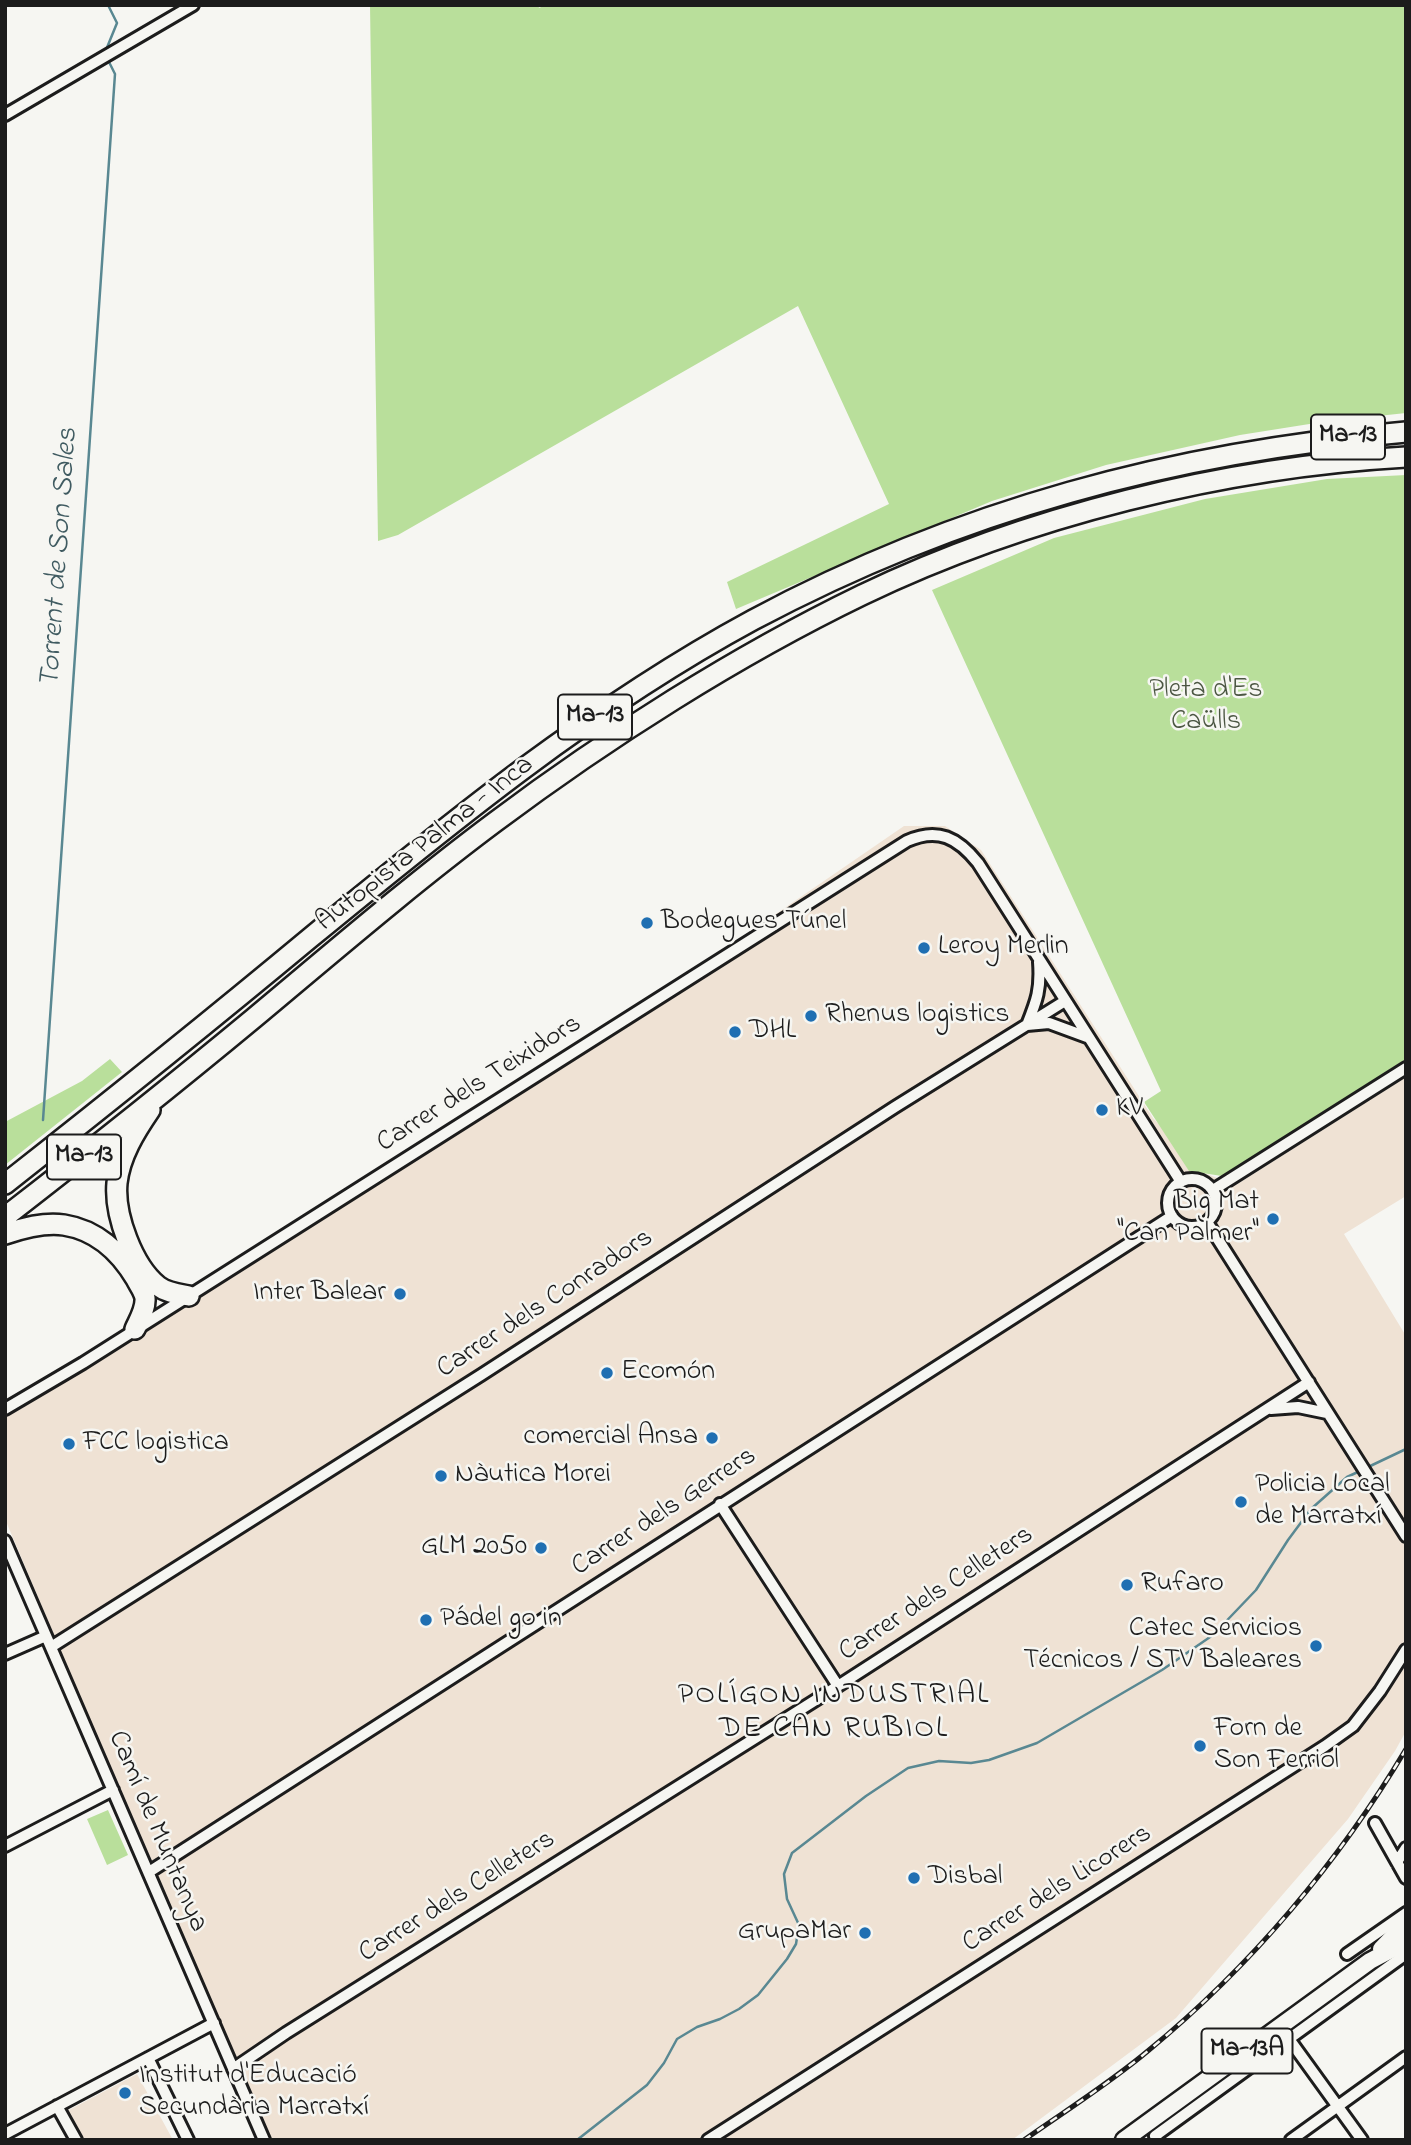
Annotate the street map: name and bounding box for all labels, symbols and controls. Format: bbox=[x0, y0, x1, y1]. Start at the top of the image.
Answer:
road number: Ma-13 bbox=[1311, 414, 1385, 460]
water label: Torrent de Son Sales bbox=[34, 427, 88, 689]
park label: Pleta d'Es Caülls bbox=[1149, 674, 1263, 740]
road number: Ma-13 bbox=[558, 694, 632, 740]
street label: Autopista Palma - Inca bbox=[311, 750, 541, 940]
place label: Bodegues Túnel bbox=[661, 906, 846, 940]
marker: Bodegues Túnel bbox=[639, 915, 655, 931]
place label: Leroy Merlin bbox=[938, 931, 1068, 965]
marker: Leroy Merlin bbox=[916, 940, 932, 956]
place label: Rhenus logistics bbox=[825, 999, 1010, 1033]
marker: Rhenus logistics bbox=[803, 1008, 819, 1024]
street label: Carrer dels Teixidors bbox=[372, 1009, 588, 1161]
place label: DHL bbox=[749, 1015, 796, 1049]
marker: DHL bbox=[727, 1024, 743, 1040]
place label: KV bbox=[1116, 1093, 1143, 1127]
marker: KV bbox=[1094, 1102, 1110, 1118]
road number: Ma-13 bbox=[47, 1134, 121, 1180]
place label: Big Mat "Can Palmer" bbox=[1117, 1186, 1259, 1252]
marker: Big Mat "Can Palmer" bbox=[1265, 1211, 1281, 1227]
street label: Carrer dels Conradors bbox=[432, 1223, 660, 1387]
place label: Inter Balear bbox=[253, 1277, 386, 1311]
marker: Inter Balear bbox=[392, 1286, 408, 1302]
place label: Ecomón bbox=[621, 1356, 715, 1390]
marker: Ecomón bbox=[599, 1365, 615, 1381]
place label: comercial Ansa bbox=[523, 1421, 698, 1455]
place label: FCC logistica bbox=[83, 1427, 229, 1461]
marker: comercial Ansa bbox=[704, 1430, 720, 1446]
marker: FCC logistica bbox=[61, 1436, 77, 1452]
street label: Carrer dels Gerrers bbox=[566, 1441, 764, 1585]
place label: Nàutica Morei bbox=[455, 1459, 611, 1493]
marker: Nàutica Morei bbox=[433, 1468, 449, 1484]
place label: Policia Local de Marratxí bbox=[1255, 1469, 1390, 1535]
marker: Policia Local de Marratxí bbox=[1233, 1494, 1249, 1510]
street label: Carrer dels Celleters bbox=[833, 1520, 1041, 1670]
place label: GLM 2050 bbox=[421, 1531, 527, 1565]
marker: GLM 2050 bbox=[533, 1540, 549, 1556]
place label: Rufaro bbox=[1141, 1568, 1224, 1602]
marker: Rufaro bbox=[1119, 1577, 1135, 1593]
place label: Pádel go in bbox=[440, 1603, 562, 1637]
marker: Pádel go in bbox=[418, 1612, 434, 1628]
place label: Catec Servicios Técnicos / STV Baleares bbox=[1023, 1613, 1302, 1679]
marker: Catec Servicios Técnicos / STV Baleares bbox=[1308, 1638, 1324, 1654]
district label: POLÍGON INDUSTRIAL DE CAN RUBIOL bbox=[680, 1679, 988, 1750]
place label: Forn de Son Ferriol bbox=[1214, 1713, 1339, 1779]
street label: Camí de Muntanya bbox=[98, 1726, 214, 1938]
marker: Forn de Son Ferriol bbox=[1192, 1738, 1208, 1754]
street label: Carrer dels Licorers bbox=[957, 1818, 1159, 1962]
street label: Carrer dels Celleters bbox=[354, 1824, 562, 1972]
place label: Disbal bbox=[928, 1861, 1002, 1895]
marker: Disbal bbox=[906, 1870, 922, 1886]
place label: GrupaMar bbox=[738, 1916, 851, 1950]
marker: GrupaMar bbox=[857, 1925, 873, 1941]
road number: Ma-13A bbox=[1202, 2028, 1292, 2074]
place label: Institut d'Educació Secundària Marratxí bbox=[139, 2060, 369, 2126]
marker: Institut d'Educació Secundària Marratxí bbox=[117, 2085, 133, 2101]

